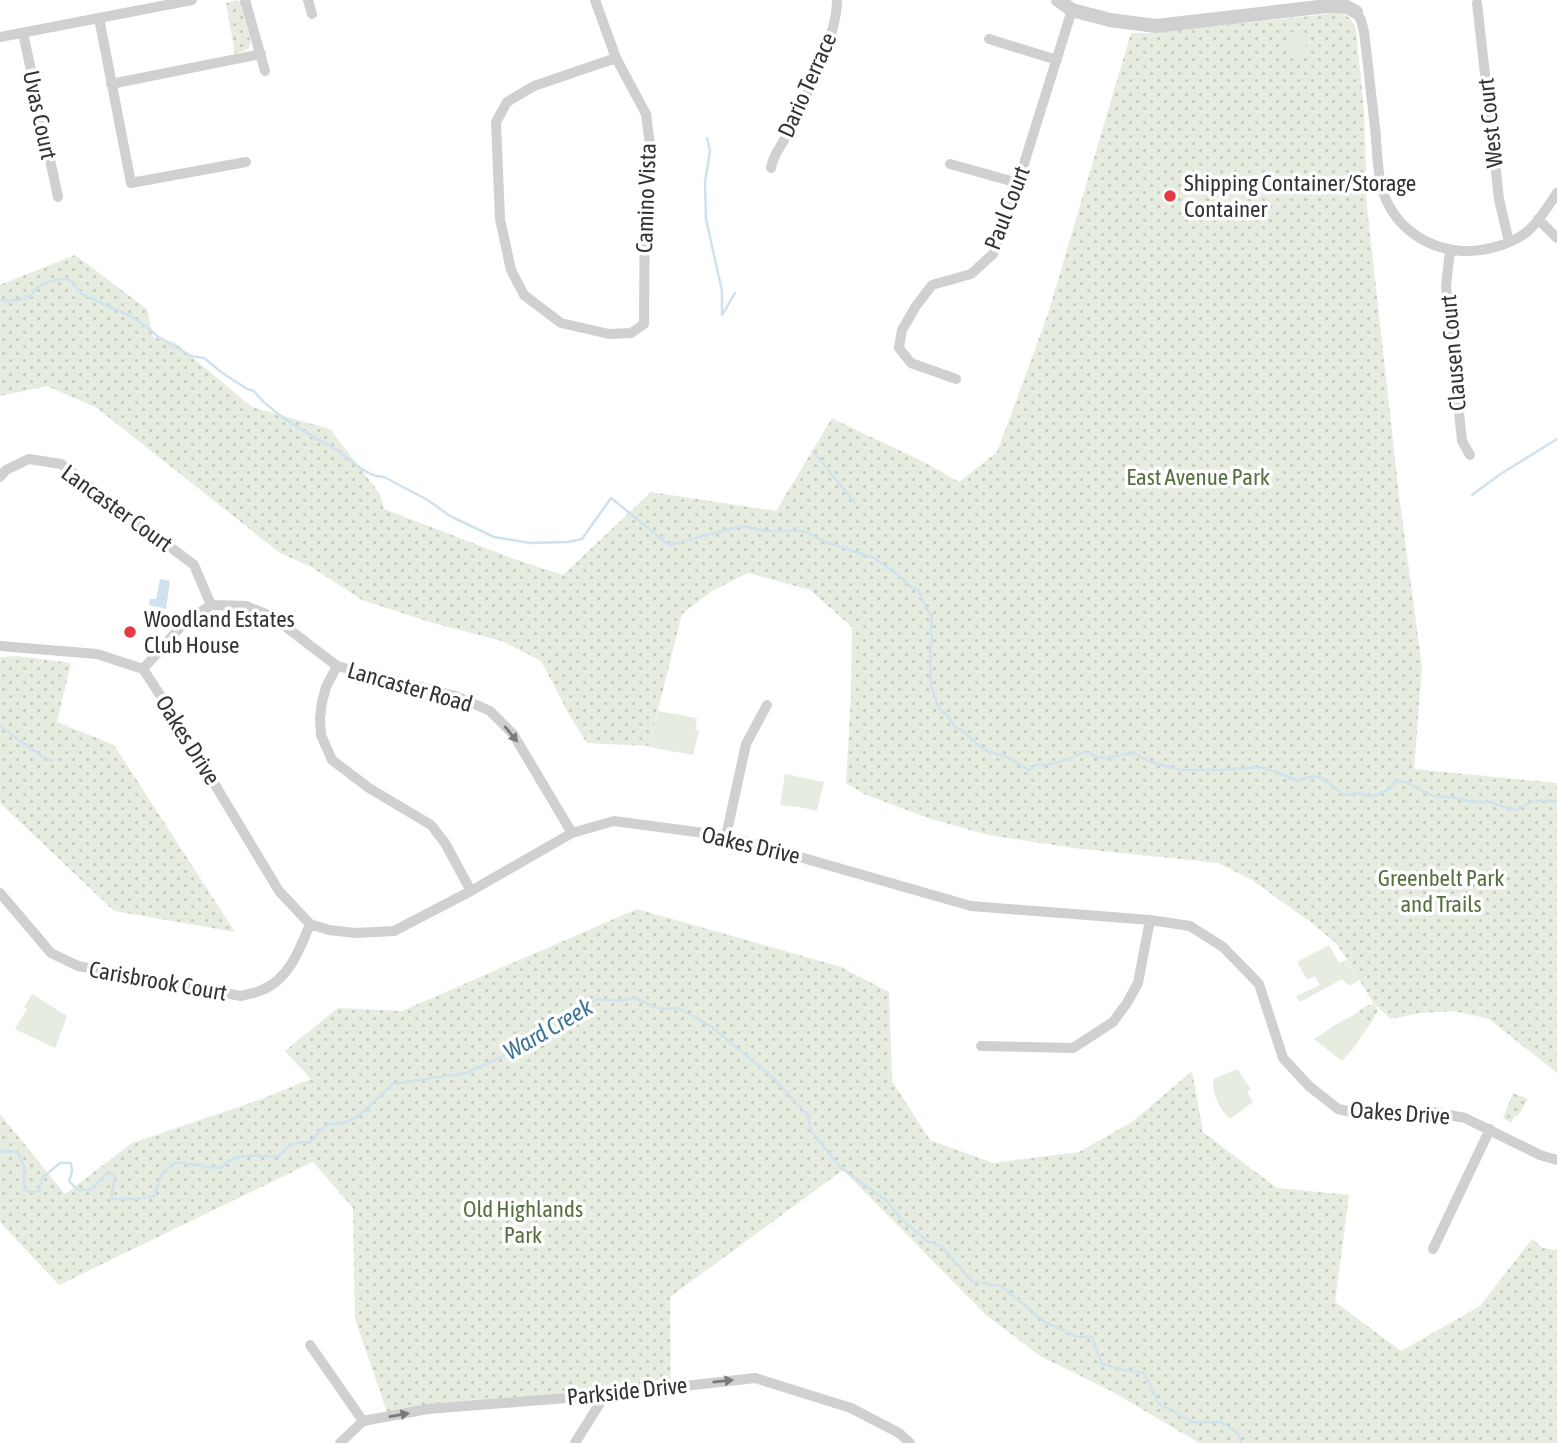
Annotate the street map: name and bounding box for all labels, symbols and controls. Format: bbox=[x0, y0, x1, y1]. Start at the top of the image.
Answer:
street label: Dario Terrace bbox=[772, 29, 842, 141]
street label: Uvas Court bbox=[18, 68, 62, 162]
street label: West Court bbox=[1472, 77, 1508, 169]
street label: Camino Vista bbox=[631, 143, 661, 253]
street label: Paul Court bbox=[979, 163, 1035, 253]
place label: Shipping Container/Storage Container bbox=[1184, 170, 1416, 222]
marker: Shipping Container/Storage Container bbox=[1162, 188, 1178, 204]
street label: Clausen Court bbox=[1435, 294, 1471, 412]
street label: Lancaster Court bbox=[57, 459, 177, 557]
park label: East Avenue Park bbox=[1126, 464, 1270, 490]
place label: Woodland Estates Club House bbox=[144, 606, 295, 658]
marker: Woodland Estates Club House bbox=[122, 624, 138, 640]
street label: Lancaster Road bbox=[345, 657, 475, 717]
street label: Oakes Drive bbox=[150, 691, 226, 789]
one-way arrow bbox=[503, 725, 518, 742]
street label: Oakes Drive bbox=[699, 821, 803, 869]
park label: Greenbelt Park and Trails bbox=[1378, 865, 1504, 917]
street label: Carisbrook Court bbox=[87, 956, 229, 1006]
water label: Ward Creek bbox=[499, 993, 598, 1065]
street label: Oakes Drive bbox=[1349, 1097, 1451, 1129]
park label: Old Highlands Park bbox=[463, 1196, 583, 1248]
street label: Parkside Drive bbox=[565, 1372, 689, 1410]
one-way arrow bbox=[712, 1376, 734, 1387]
one-way arrow bbox=[388, 1409, 410, 1420]

